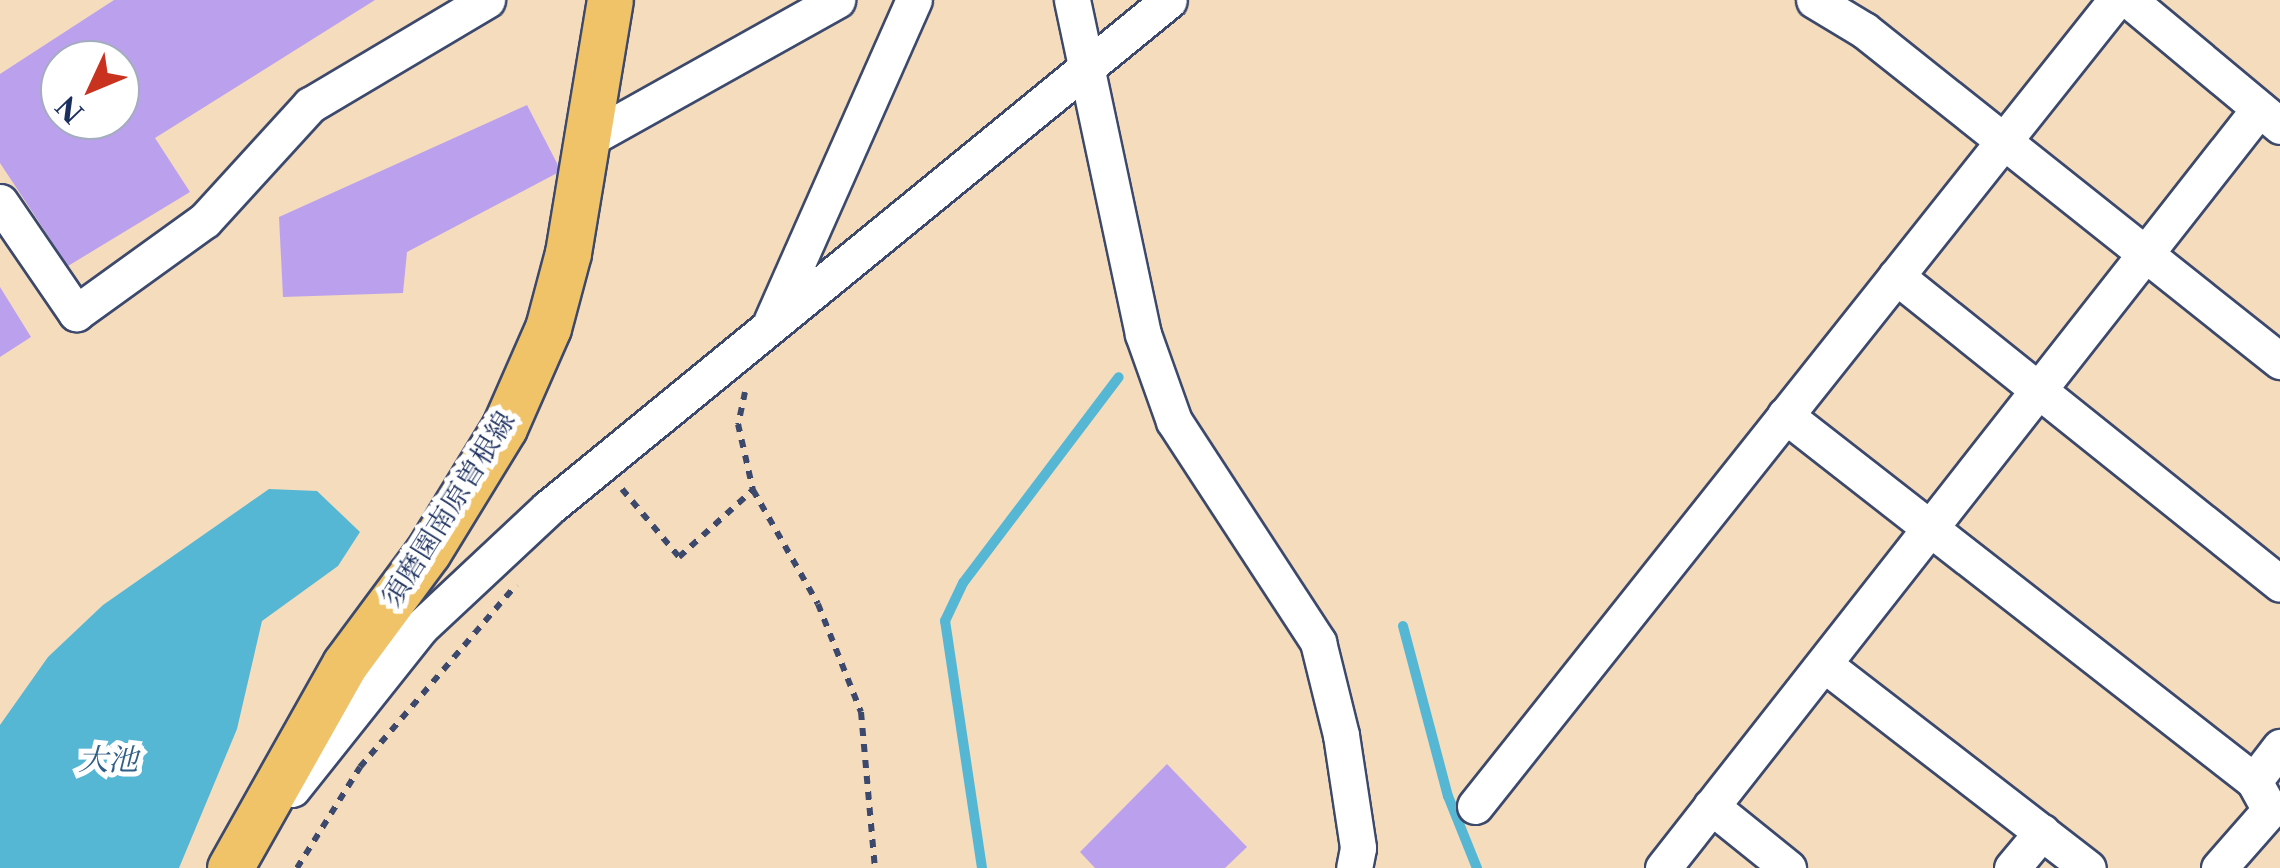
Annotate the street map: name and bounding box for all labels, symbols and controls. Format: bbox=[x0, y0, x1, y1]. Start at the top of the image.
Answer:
north arrow bbox=[40, 40, 140, 140]
text: N bbox=[49, 89, 91, 130]
street label: 須磨園南原曽根線 bbox=[374, 405, 522, 613]
water label: 大池 bbox=[78, 742, 138, 778]

